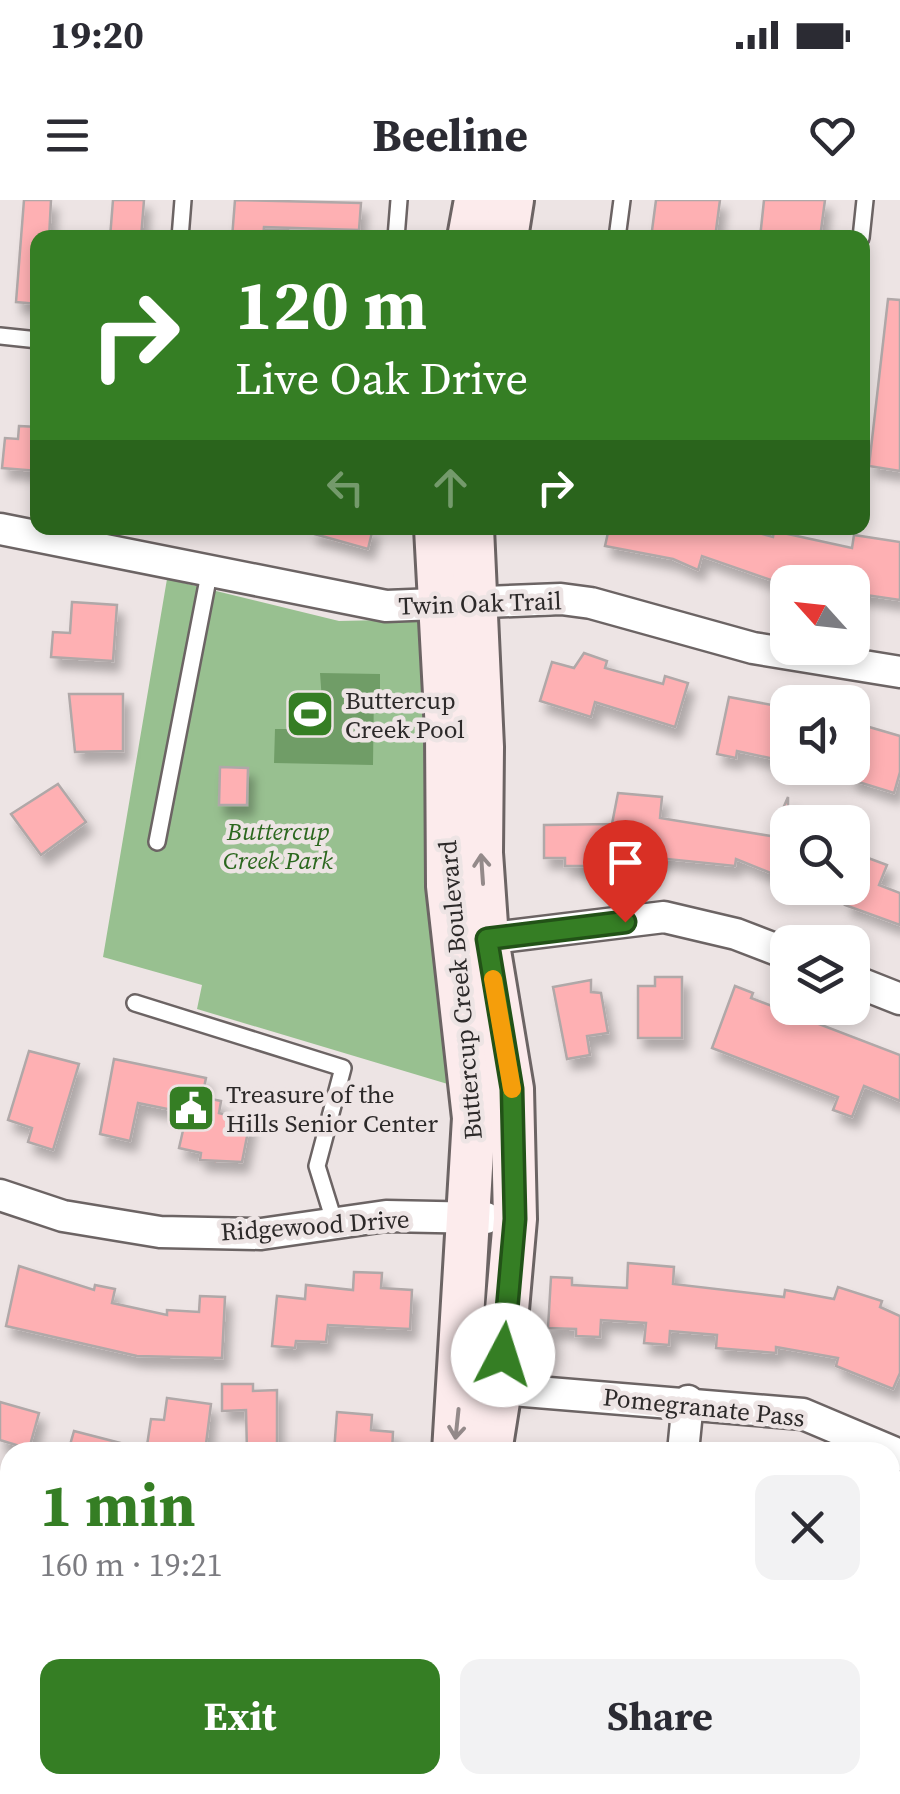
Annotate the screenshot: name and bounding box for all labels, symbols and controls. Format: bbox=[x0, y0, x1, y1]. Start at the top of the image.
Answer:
text: 19:20 bbox=[50, 9, 144, 61]
text: Beeline bbox=[372, 104, 528, 166]
icon: menu bbox=[40, 108, 95, 163]
icon: heart bbox=[805, 108, 860, 163]
text: 120 m bbox=[235, 256, 427, 352]
icon: right bbox=[70, 270, 200, 400]
text: Live Oak Drive bbox=[235, 347, 528, 409]
icon: left bbox=[318, 460, 373, 515]
icon: ahead bbox=[423, 460, 478, 515]
icon: right bbox=[528, 460, 583, 515]
north arrow bbox=[770, 565, 870, 665]
map controls bbox=[770, 565, 870, 1025]
street label: Twin Oak Trail bbox=[398, 583, 562, 623]
place label: Buttercup Creek Pool bbox=[345, 683, 465, 746]
button: sound bbox=[770, 685, 870, 785]
sports icon: Buttercup Creek Pool bbox=[284, 688, 336, 740]
button: search bbox=[770, 805, 870, 905]
park label: Buttercup Creek Park bbox=[223, 814, 333, 877]
pin bbox=[583, 820, 668, 923]
icon: arrive bbox=[598, 835, 653, 890]
street label: Buttercup Creek Boulevard bbox=[430, 839, 490, 1141]
one-way arrow bbox=[472, 853, 491, 885]
button: layers bbox=[770, 925, 870, 1025]
place label: Treasure of the Hills Senior Center bbox=[226, 1077, 438, 1140]
public building icon: Treasure of the Hills Senior Center bbox=[165, 1082, 217, 1134]
street label: Ridgewood Drive bbox=[219, 1201, 411, 1249]
position arrow bbox=[451, 1303, 555, 1407]
street label: Pomegranate Pass bbox=[601, 1379, 807, 1435]
one-way arrow bbox=[447, 1407, 466, 1439]
text: 1 min bbox=[40, 1464, 196, 1546]
button: close bbox=[755, 1475, 860, 1580]
text: 160 m · 19:21 bbox=[40, 1543, 222, 1587]
button: Exit bbox=[40, 1659, 440, 1774]
button: Share bbox=[460, 1659, 860, 1774]

